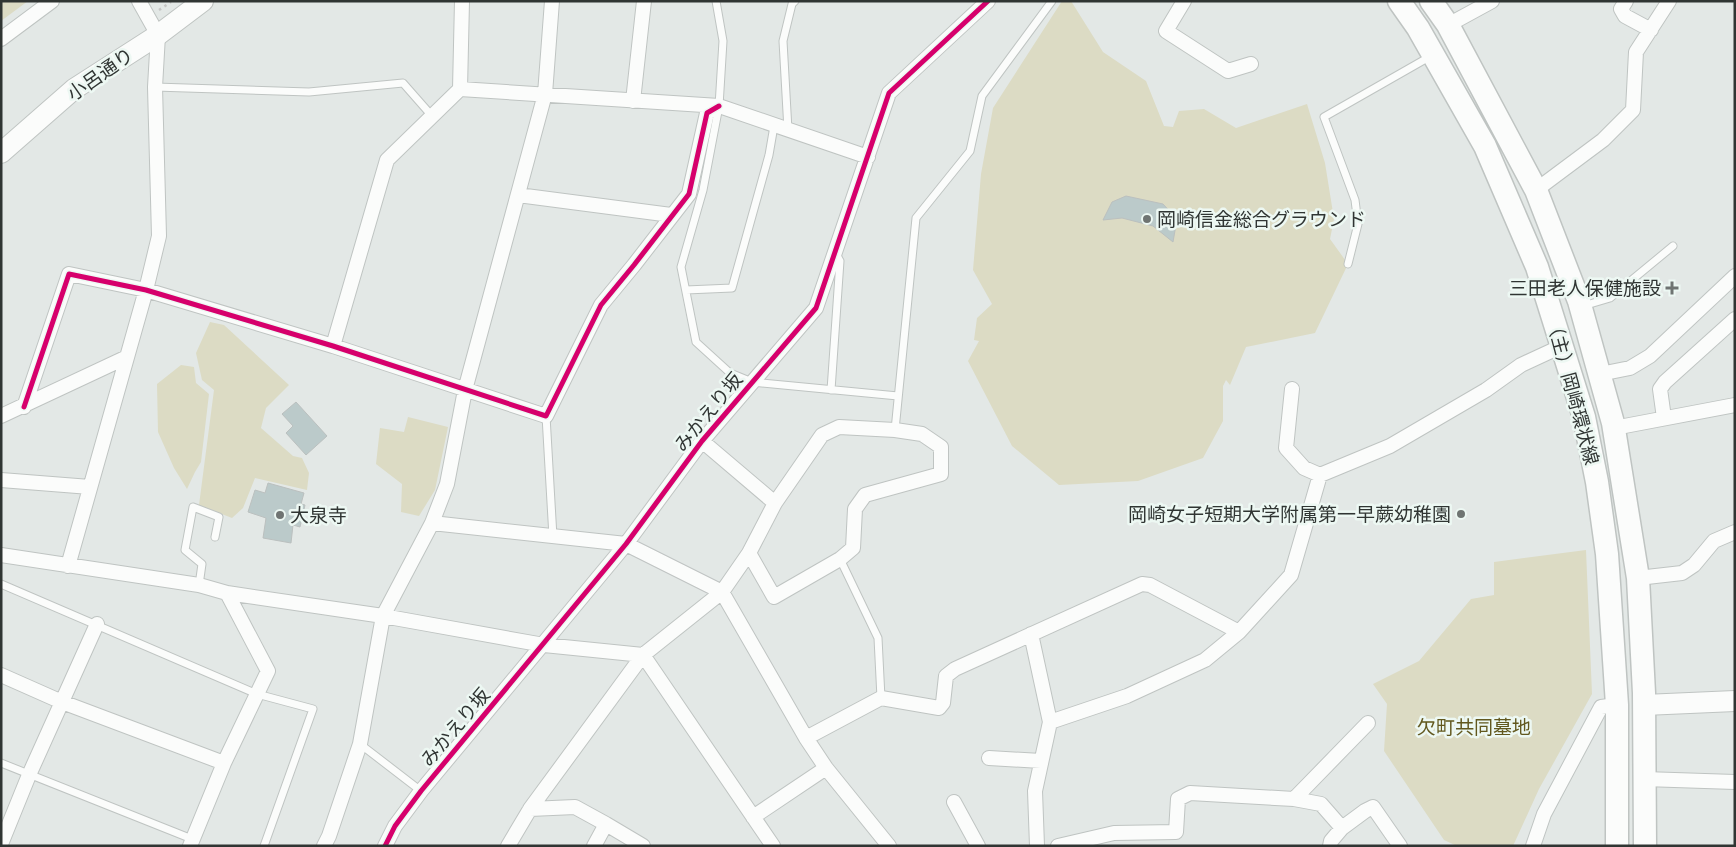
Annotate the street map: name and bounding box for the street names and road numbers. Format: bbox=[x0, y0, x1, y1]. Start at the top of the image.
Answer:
street label: 小呂通り bbox=[62, 42, 137, 105]
street label: （主）岡崎環状線 bbox=[1543, 314, 1604, 467]
street label: みかえり坂 bbox=[669, 368, 746, 456]
street label: みかえり坂 bbox=[415, 683, 494, 770]

